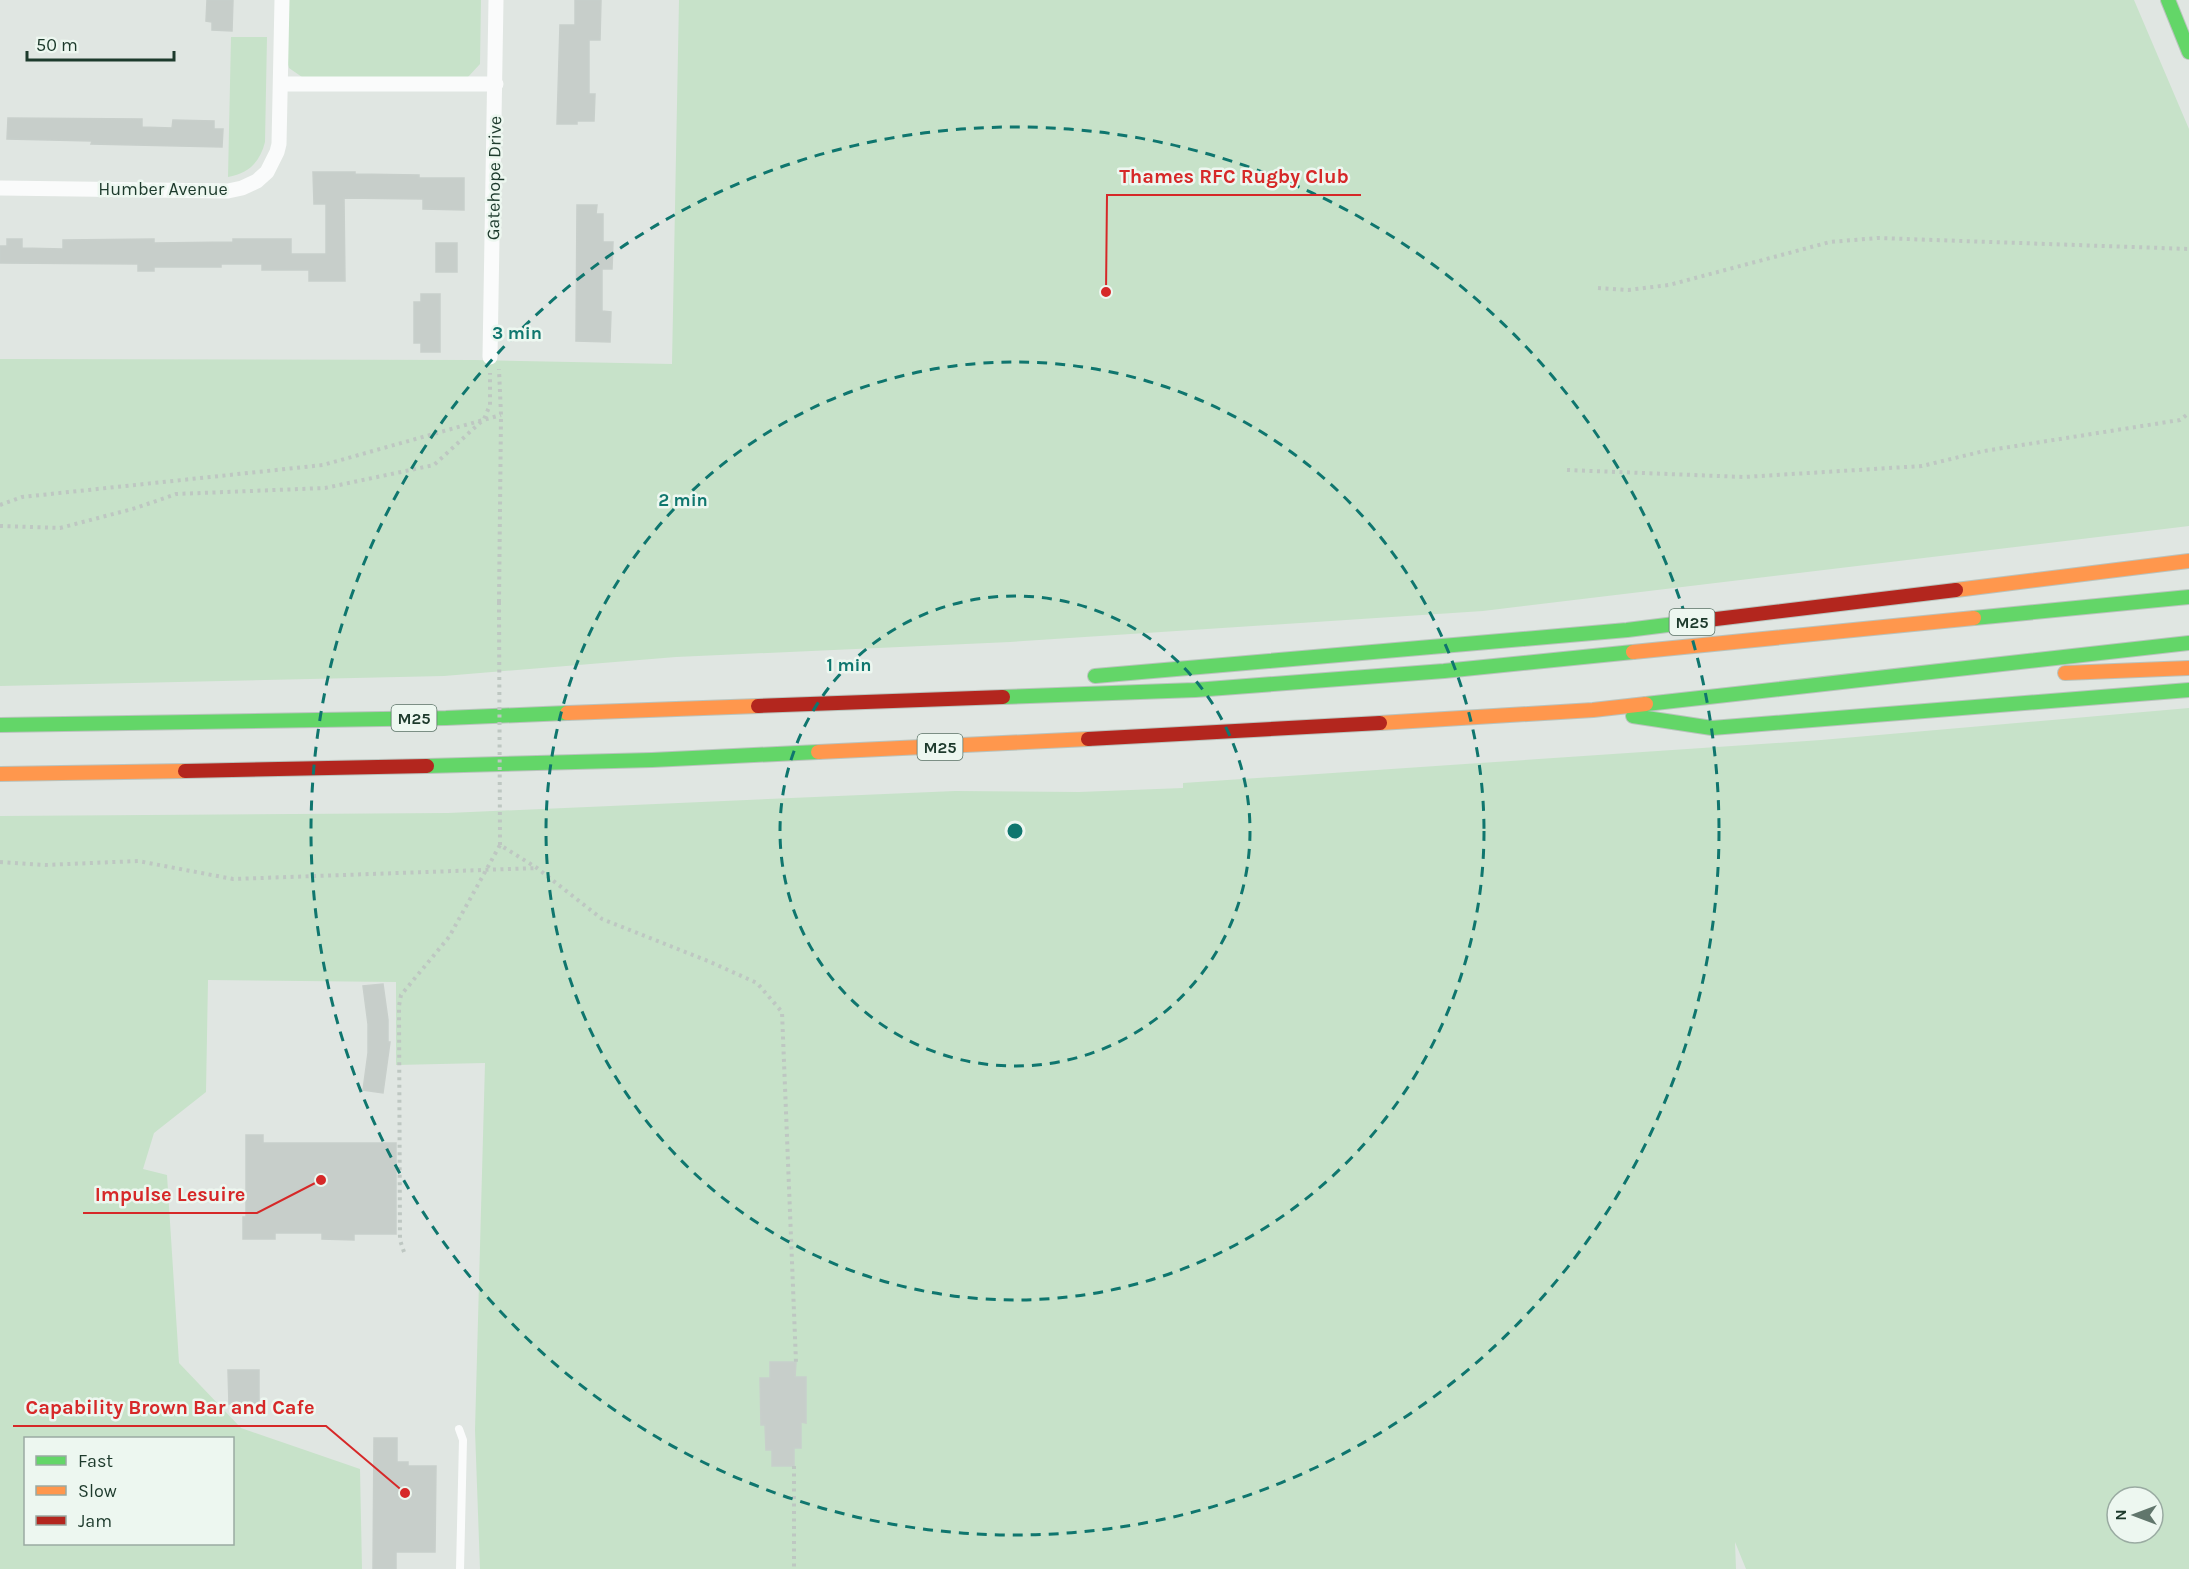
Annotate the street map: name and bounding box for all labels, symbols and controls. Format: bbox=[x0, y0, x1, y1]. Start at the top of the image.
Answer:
scale bar bbox=[27, 24, 174, 62]
text: 50 m bbox=[36, 34, 78, 56]
street label: Gatehope Drive bbox=[482, 116, 506, 240]
callout: Thames RFC Rugby Club bbox=[1107, 157, 1361, 195]
text: Thames RFC Rugby Club bbox=[1119, 165, 1349, 188]
street label: Humber Avenue bbox=[98, 178, 228, 200]
text: 3 min bbox=[492, 322, 542, 344]
text: 2 min bbox=[658, 489, 708, 511]
road number: M25 bbox=[1670, 609, 1714, 635]
text: 1 min bbox=[826, 654, 872, 676]
road number: M25 bbox=[392, 705, 436, 731]
road number: M25 bbox=[918, 734, 962, 760]
centre of rings bbox=[1005, 821, 1025, 841]
callout: Impulse Lesuire bbox=[83, 1175, 257, 1213]
text: Impulse Lesuire bbox=[95, 1183, 245, 1206]
callout: Capability Brown Bar and Cafe bbox=[13, 1388, 326, 1426]
text: Capability Brown Bar and Cafe bbox=[26, 1396, 314, 1419]
legend bbox=[24, 1437, 234, 1545]
text: Fast bbox=[78, 1450, 113, 1472]
text: Slow bbox=[78, 1480, 117, 1502]
north arrow bbox=[2105, 1485, 2165, 1545]
text: N bbox=[2111, 1509, 2130, 1521]
text: Jam bbox=[78, 1510, 112, 1532]

